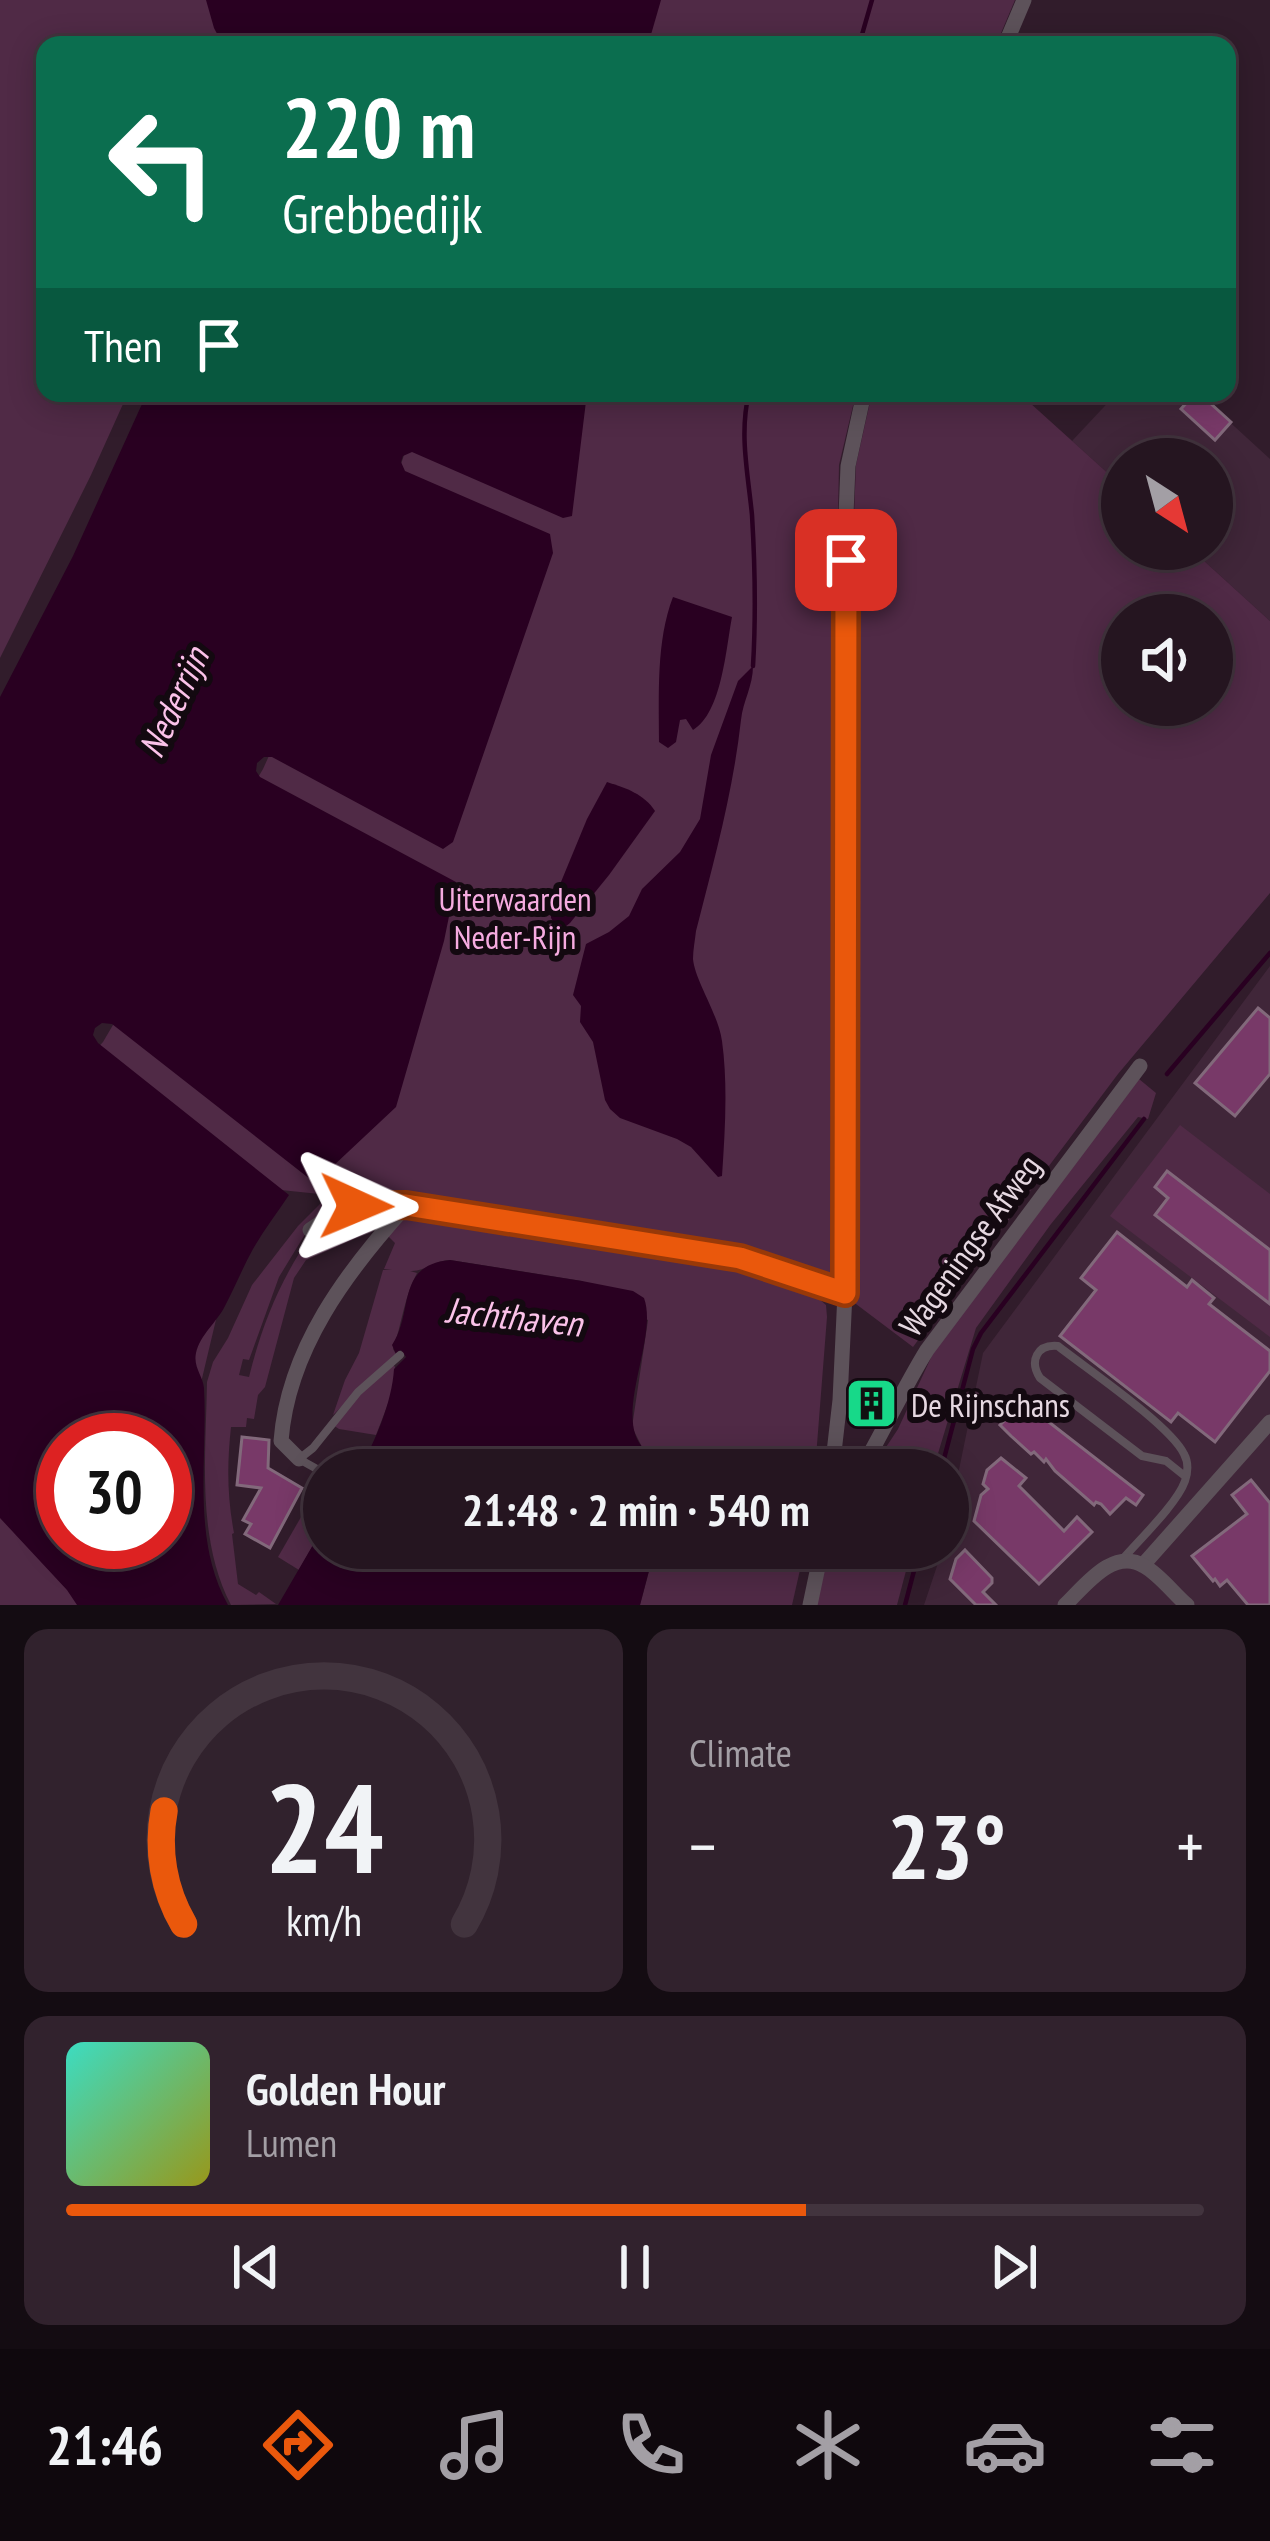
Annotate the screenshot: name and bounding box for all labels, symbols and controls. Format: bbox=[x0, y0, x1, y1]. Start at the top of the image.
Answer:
text: 220 m bbox=[282, 72, 475, 181]
icon: left bbox=[84, 84, 240, 240]
text: Grebbedijk bbox=[282, 178, 483, 248]
icon: arrive bbox=[186, 312, 252, 378]
text: Then bbox=[84, 316, 162, 374]
north arrow bbox=[1101, 438, 1233, 570]
map controls bbox=[1101, 438, 1233, 726]
pin bbox=[795, 509, 897, 611]
icon: arrive bbox=[813, 527, 879, 593]
button: sound bbox=[1101, 594, 1233, 726]
water label: Nederrijn bbox=[127, 638, 220, 764]
park label: Uiterwaarden Neder-Rijn bbox=[438, 877, 592, 958]
position arrow bbox=[293, 1143, 419, 1269]
street label: Wageningse Afweg bbox=[889, 1146, 1049, 1344]
water label: Jachthaven bbox=[443, 1285, 587, 1347]
building icon: De Rijnschans bbox=[844, 1376, 900, 1432]
place label: De Rijnschans bbox=[911, 1383, 1070, 1426]
speed limit sign: 30 bbox=[36, 1413, 192, 1569]
text: 21:48 · 2 min · 540 m bbox=[462, 1480, 810, 1538]
text: Climate bbox=[689, 1727, 792, 1778]
text: 24 bbox=[264, 1746, 383, 1907]
text: 23° bbox=[887, 1787, 1006, 1904]
text: − bbox=[689, 1803, 716, 1888]
text: + bbox=[1177, 1803, 1204, 1888]
text: km/h bbox=[285, 1891, 362, 1947]
text: Golden Hour bbox=[246, 2059, 446, 2117]
text: Lumen bbox=[246, 2117, 337, 2168]
icon: previous bbox=[223, 2234, 289, 2300]
icon: pause bbox=[602, 2234, 668, 2300]
icon: next bbox=[981, 2234, 1047, 2300]
icon: directions bbox=[256, 2403, 340, 2487]
icon: music bbox=[433, 2403, 517, 2487]
icon: phone bbox=[609, 2403, 693, 2487]
icon: climate bbox=[786, 2403, 870, 2487]
icon: car bbox=[963, 2403, 1047, 2487]
icon: filters bbox=[1140, 2403, 1224, 2487]
text: 21:46 bbox=[46, 2410, 163, 2480]

